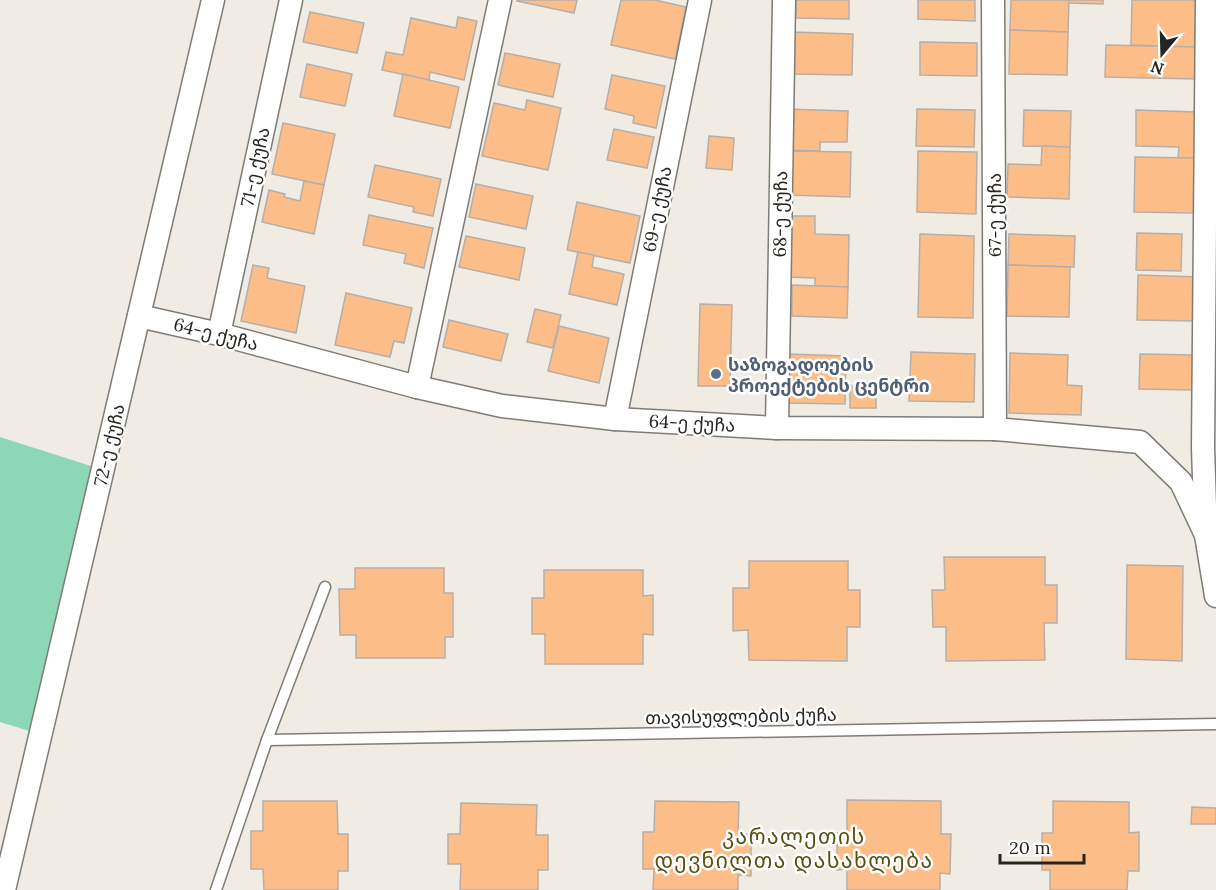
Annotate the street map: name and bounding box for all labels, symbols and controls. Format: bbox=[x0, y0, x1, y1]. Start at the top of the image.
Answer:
north arrow bbox=[1132, 24, 1192, 84]
text: N bbox=[1148, 57, 1166, 80]
street label: 71-ე ქუჩა bbox=[235, 125, 275, 209]
street label: 69-ე ქუჩა bbox=[637, 164, 677, 254]
street label: 68-ე ქუჩა bbox=[768, 170, 792, 258]
street label: 67-ე ქუჩა bbox=[983, 173, 1006, 257]
street label: 64-ე ქუჩა bbox=[171, 312, 261, 356]
place label: საზოგადოების პროექტების ცენტრი bbox=[728, 353, 930, 397]
marker: საზოგადოების პროექტების ცენტრი bbox=[709, 367, 723, 381]
street label: 72-ე ქუჩა bbox=[88, 402, 130, 488]
street label: 64-ე ქუჩა bbox=[648, 409, 736, 437]
street label: თავისუფლების ქუჩა bbox=[645, 703, 837, 729]
district label: კარალეთის დევნილთა დასახლება bbox=[655, 823, 933, 874]
scale bar bbox=[1000, 827, 1084, 865]
text: 20 m bbox=[1009, 836, 1051, 859]

